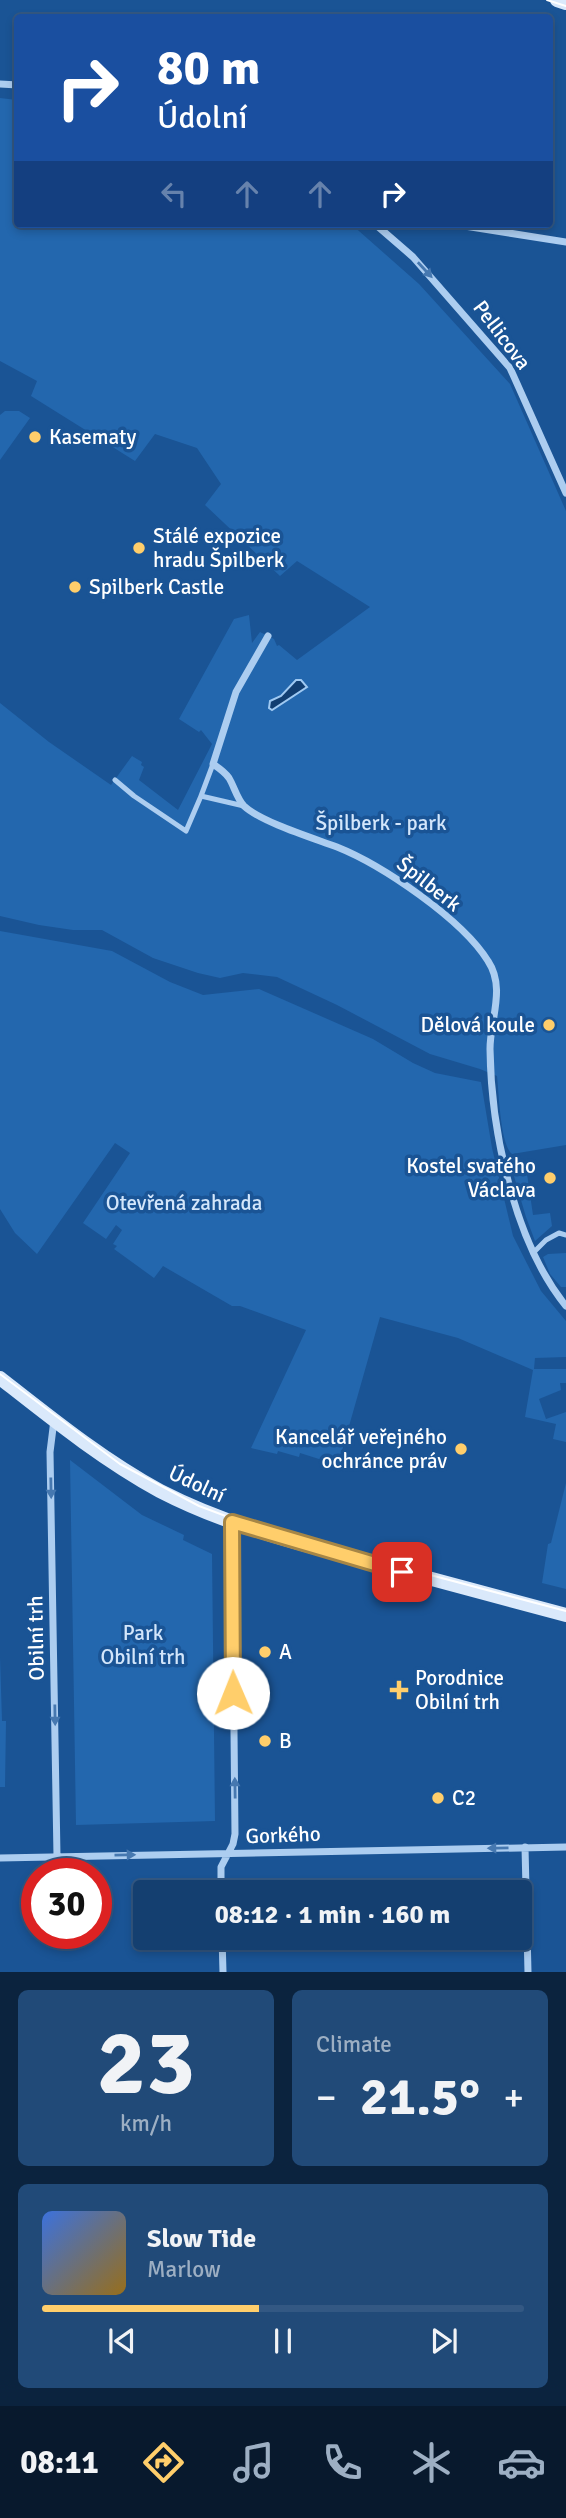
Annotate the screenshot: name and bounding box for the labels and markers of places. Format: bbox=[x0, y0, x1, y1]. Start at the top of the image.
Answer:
place label: Kasematy bbox=[49, 424, 136, 450]
marker: Kasematy bbox=[27, 429, 43, 445]
place label: Stálé expozice hradu Špilberk bbox=[153, 523, 285, 573]
marker: Stálé expozice hradu Špilberk bbox=[131, 540, 147, 556]
place label: Spilberk Castle bbox=[89, 574, 224, 600]
marker: Spilberk Castle bbox=[67, 579, 83, 595]
place label: Dělová koule bbox=[420, 1012, 535, 1038]
marker: Dělová koule bbox=[541, 1017, 557, 1033]
place label: Kostel svatého Václava bbox=[406, 1153, 536, 1203]
marker: Kostel svatého Václava bbox=[542, 1170, 558, 1186]
place label: Kancelář veřejného ochránce práv bbox=[275, 1424, 447, 1474]
marker: Kancelář veřejného ochránce práv bbox=[453, 1441, 469, 1457]
pin bbox=[372, 1542, 432, 1602]
place label: A bbox=[279, 1639, 292, 1665]
marker: A bbox=[257, 1644, 273, 1660]
place label: Porodnice Obilní trh bbox=[415, 1665, 504, 1715]
marker: Porodnice Obilní trh bbox=[389, 1680, 409, 1700]
place label: B bbox=[279, 1728, 292, 1754]
marker: B bbox=[257, 1733, 273, 1749]
place label: C2 bbox=[452, 1785, 476, 1811]
marker: C2 bbox=[430, 1790, 446, 1806]

